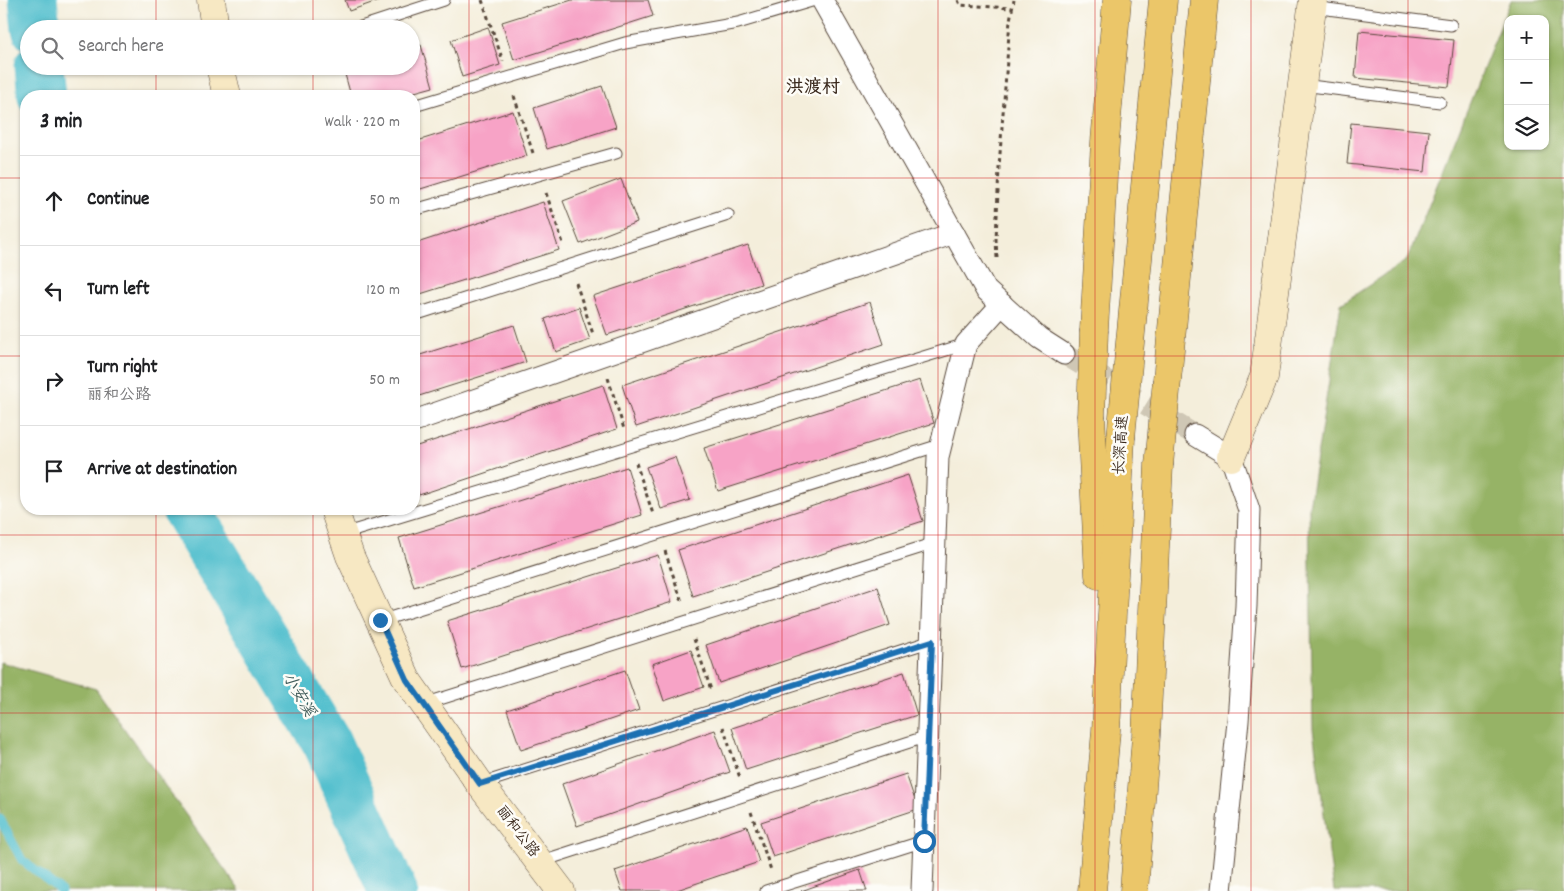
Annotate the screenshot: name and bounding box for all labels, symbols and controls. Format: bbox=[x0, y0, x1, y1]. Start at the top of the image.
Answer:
map controls bbox=[1504, 15, 1549, 150]
button: + bbox=[1504, 15, 1549, 60]
search box bbox=[20, 20, 420, 75]
icon: search bbox=[38, 34, 66, 62]
text: Search here bbox=[78, 34, 164, 61]
button: − bbox=[1504, 60, 1549, 105]
district label: 洪渡村 bbox=[786, 76, 840, 101]
button: layers bbox=[1504, 105, 1549, 150]
text: 3 min bbox=[40, 108, 82, 138]
text: Walk · 220 m bbox=[325, 111, 400, 134]
icon: ahead bbox=[40, 187, 68, 215]
text: Continue bbox=[87, 187, 149, 214]
text: 50 m bbox=[369, 189, 400, 212]
icon: left bbox=[40, 277, 68, 305]
text: Turn left bbox=[87, 277, 150, 304]
text: 120 m bbox=[366, 279, 400, 302]
text: Turn right bbox=[87, 355, 158, 382]
icon: right bbox=[40, 367, 68, 395]
text: 50 m bbox=[369, 369, 400, 392]
text: 丽和公路 bbox=[87, 384, 151, 407]
street label: 长深高速 bbox=[1109, 414, 1135, 476]
icon: arrive bbox=[40, 457, 68, 485]
text: Arrive at destination bbox=[87, 457, 237, 484]
route end bbox=[369, 609, 392, 632]
water label: 小安溪 bbox=[276, 668, 321, 722]
street label: 丽和公路 bbox=[490, 801, 544, 863]
route start bbox=[913, 830, 936, 853]

